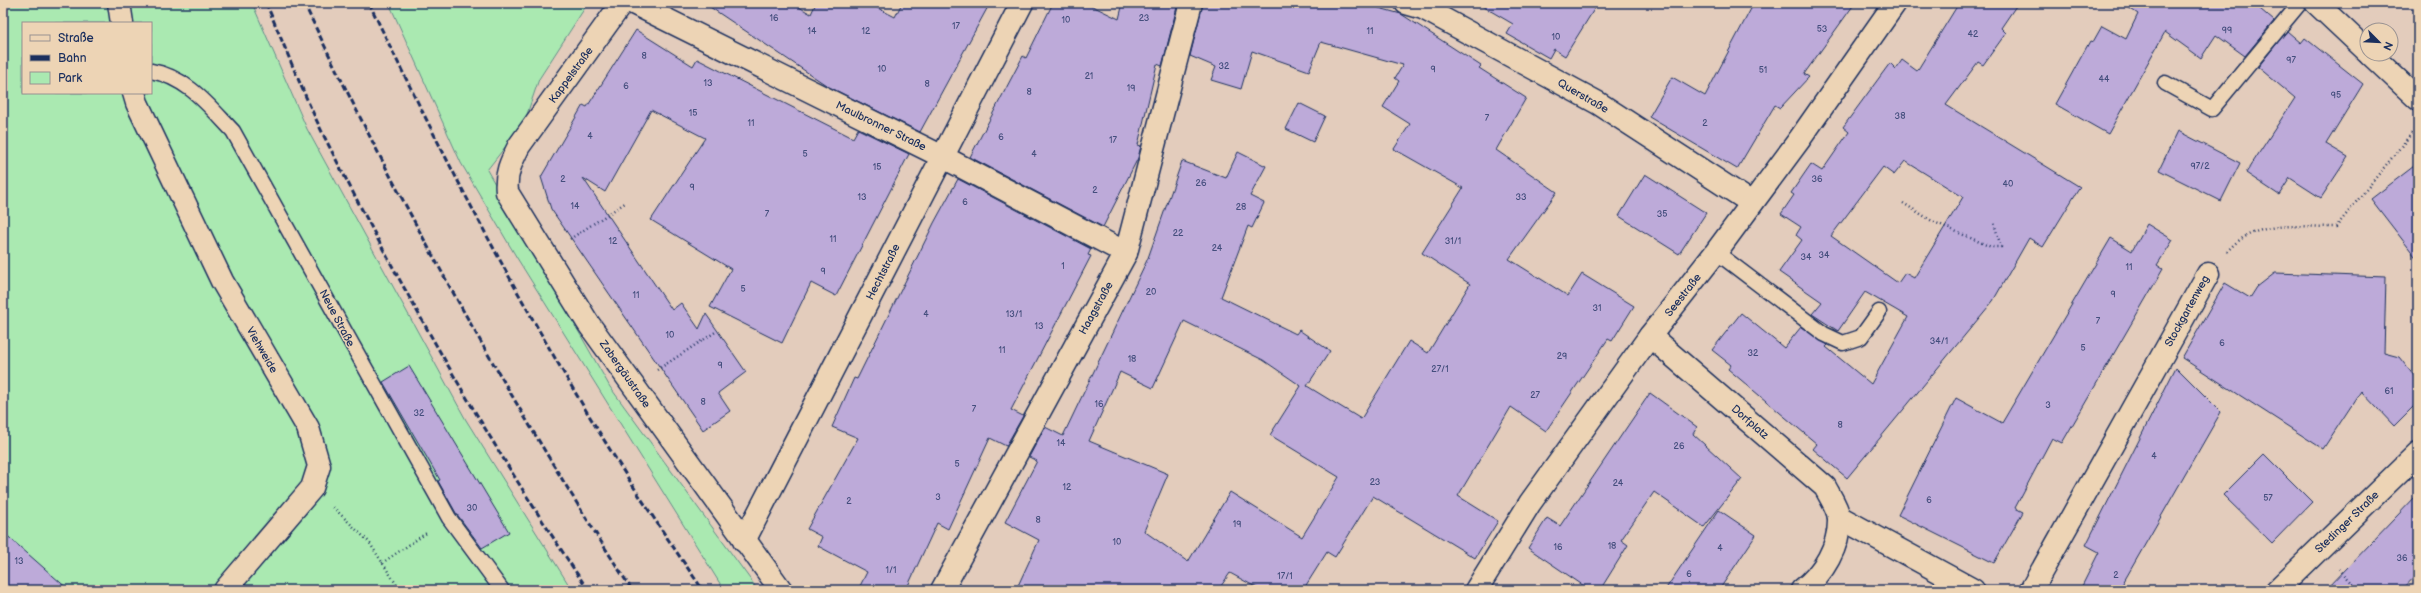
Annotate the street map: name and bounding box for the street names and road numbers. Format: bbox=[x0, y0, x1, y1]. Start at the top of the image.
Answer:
street label: Kappelstraße bbox=[546, 44, 596, 106]
street label: Querstraße bbox=[1555, 76, 1611, 116]
street label: Maulbronner Straße bbox=[834, 98, 929, 154]
street label: Hechtstraße bbox=[863, 241, 903, 302]
street label: Seestraße bbox=[1662, 270, 1704, 319]
street label: Stockgartenweg bbox=[2162, 273, 2212, 349]
street label: Haagstraße bbox=[1076, 279, 1116, 337]
street label: Neue Straße bbox=[317, 287, 358, 349]
street label: Viehweide bbox=[244, 325, 281, 376]
street label: Zabergäustraße bbox=[596, 337, 653, 411]
street label: Dorfplatz bbox=[1729, 402, 1772, 442]
street label: Stedinger Straße bbox=[2312, 488, 2382, 556]

